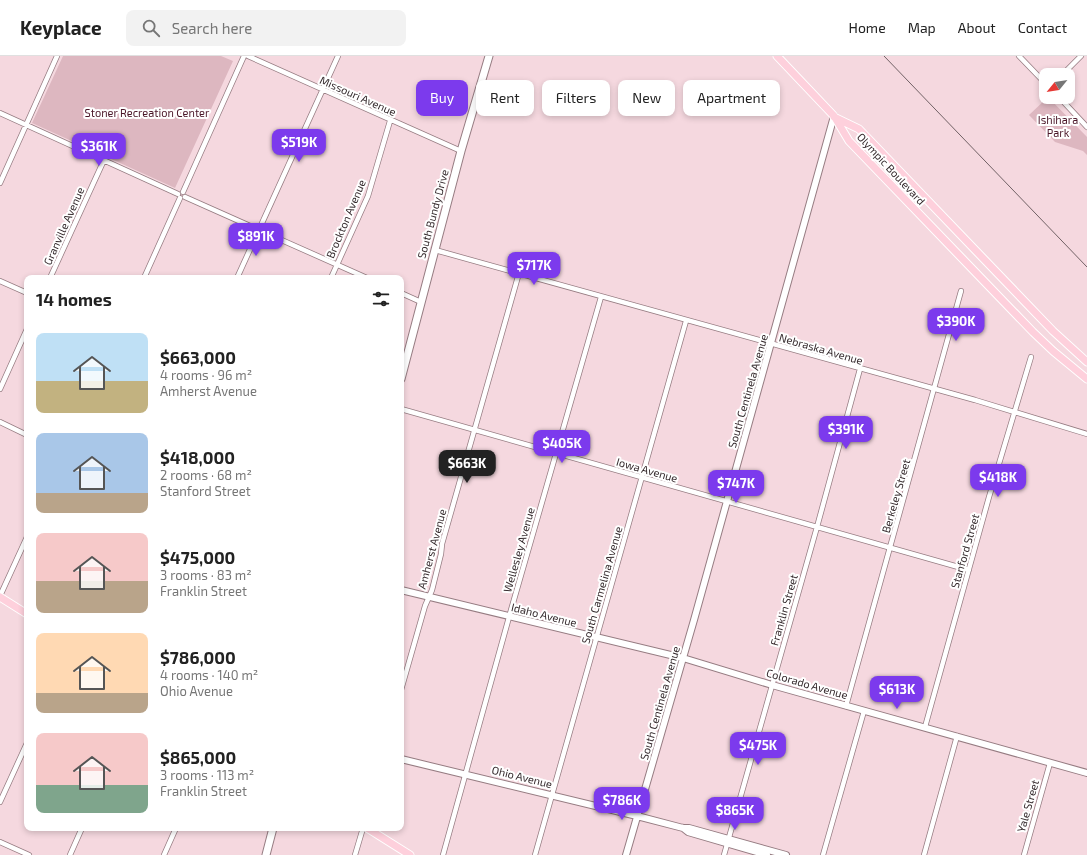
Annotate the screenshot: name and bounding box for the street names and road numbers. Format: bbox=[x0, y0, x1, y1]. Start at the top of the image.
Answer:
street label: Missouri Avenue bbox=[318, 73, 399, 118]
street label: Olympic Boulevard bbox=[855, 130, 928, 207]
street label: South Bundy Drive bbox=[414, 168, 451, 260]
street label: Brockton Avenue bbox=[323, 177, 368, 260]
street label: Granville Avenue bbox=[41, 185, 87, 267]
street label: Nebraska Avenue bbox=[778, 330, 865, 367]
street label: South Centinela Avenue bbox=[725, 332, 770, 449]
street label: Iowa Avenue bbox=[615, 455, 679, 485]
street label: Berkeley Street bbox=[879, 457, 912, 534]
street label: Wellesley Avenue bbox=[500, 506, 537, 594]
street label: Amherst Avenue bbox=[415, 507, 448, 590]
street label: Stanford Street bbox=[948, 512, 981, 590]
street label: South Carmelina Avenue bbox=[579, 525, 625, 645]
street label: Franklin Street bbox=[767, 573, 800, 647]
street label: Idaho Avenue bbox=[510, 600, 578, 629]
street label: South Centinela Avenue bbox=[637, 644, 682, 761]
street label: Colorado Avenue bbox=[765, 666, 849, 701]
street label: Ohio Avenue bbox=[491, 763, 554, 790]
street label: Yale Street bbox=[1014, 778, 1041, 834]

